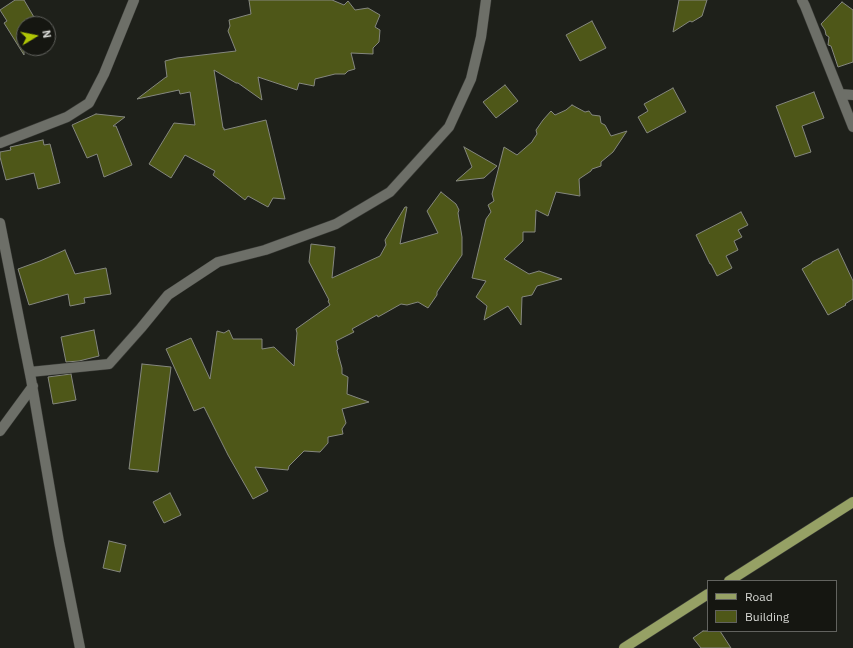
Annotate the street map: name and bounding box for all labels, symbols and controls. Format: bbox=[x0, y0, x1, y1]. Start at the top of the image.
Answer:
north arrow bbox=[16, 16, 56, 56]
text: N bbox=[39, 29, 54, 39]
legend bbox=[707, 580, 837, 632]
text: Road bbox=[745, 589, 773, 604]
text: Building bbox=[745, 609, 789, 624]

